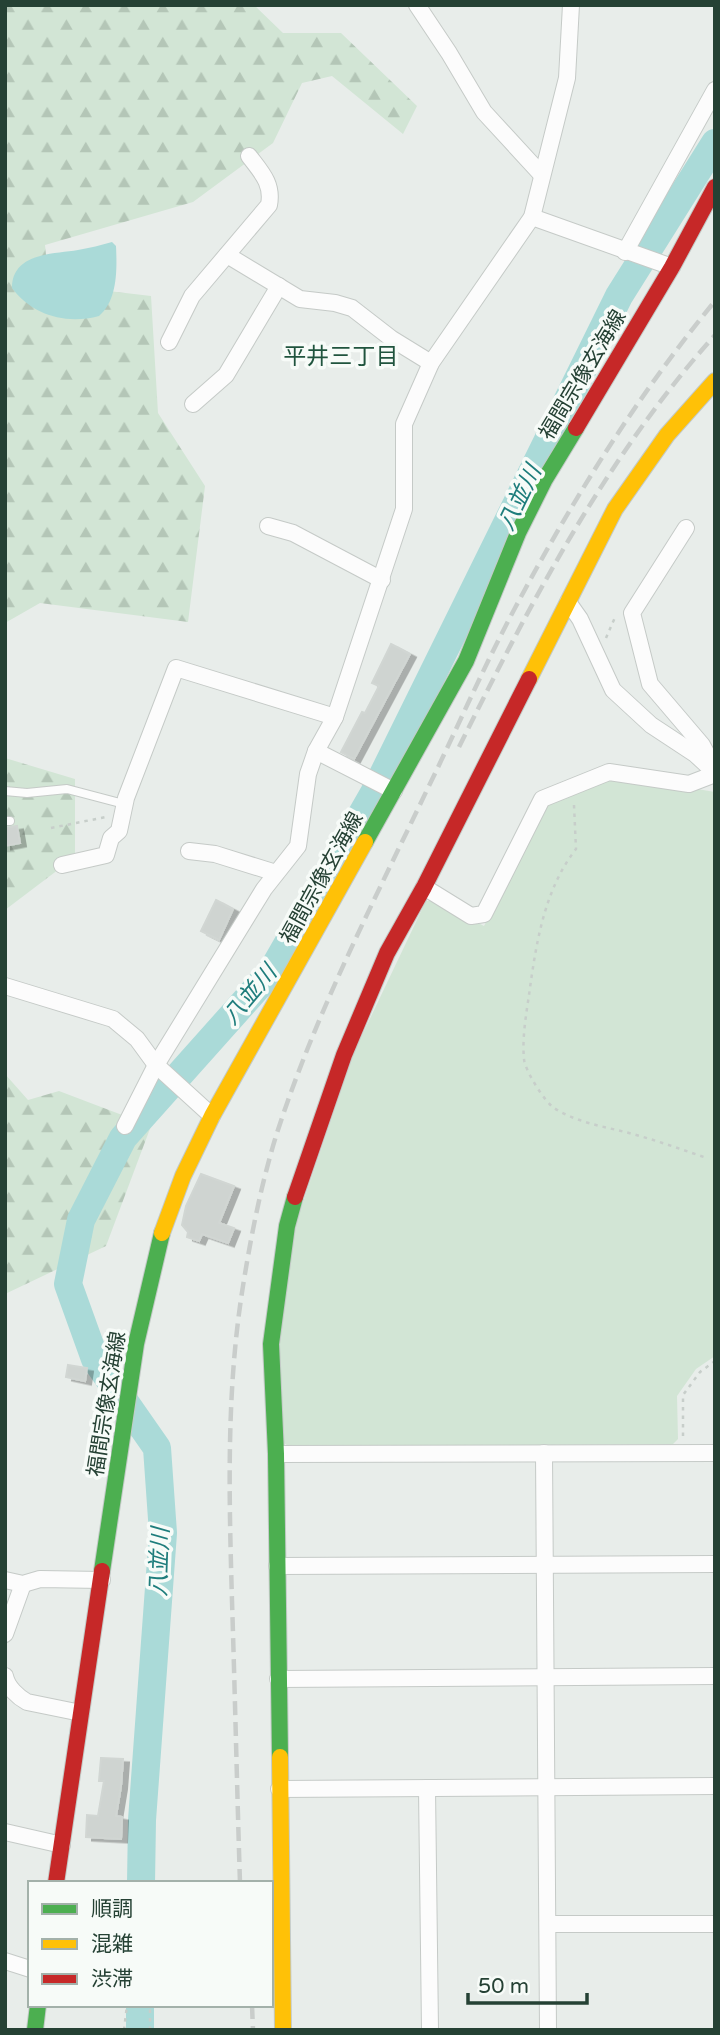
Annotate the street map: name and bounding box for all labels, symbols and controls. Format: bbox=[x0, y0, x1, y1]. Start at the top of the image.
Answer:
street label: 福間宗像玄海線 bbox=[534, 306, 632, 444]
district label: 平井三丁目 bbox=[284, 343, 399, 371]
water label: 八並川 bbox=[492, 458, 549, 535]
street label: 福間宗像玄海線 bbox=[275, 808, 369, 948]
water label: 八並川 bbox=[217, 957, 285, 1030]
street label: 福間宗像玄海線 bbox=[83, 1329, 131, 1479]
water label: 八並川 bbox=[145, 1524, 175, 1597]
legend bbox=[28, 1881, 273, 2007]
text: 順調 bbox=[91, 1897, 133, 1922]
text: 混雑 bbox=[91, 1932, 133, 1957]
scale bar bbox=[468, 1962, 587, 2006]
text: 渋滞 bbox=[91, 1967, 133, 1992]
text: 50 m bbox=[478, 1974, 529, 1999]

